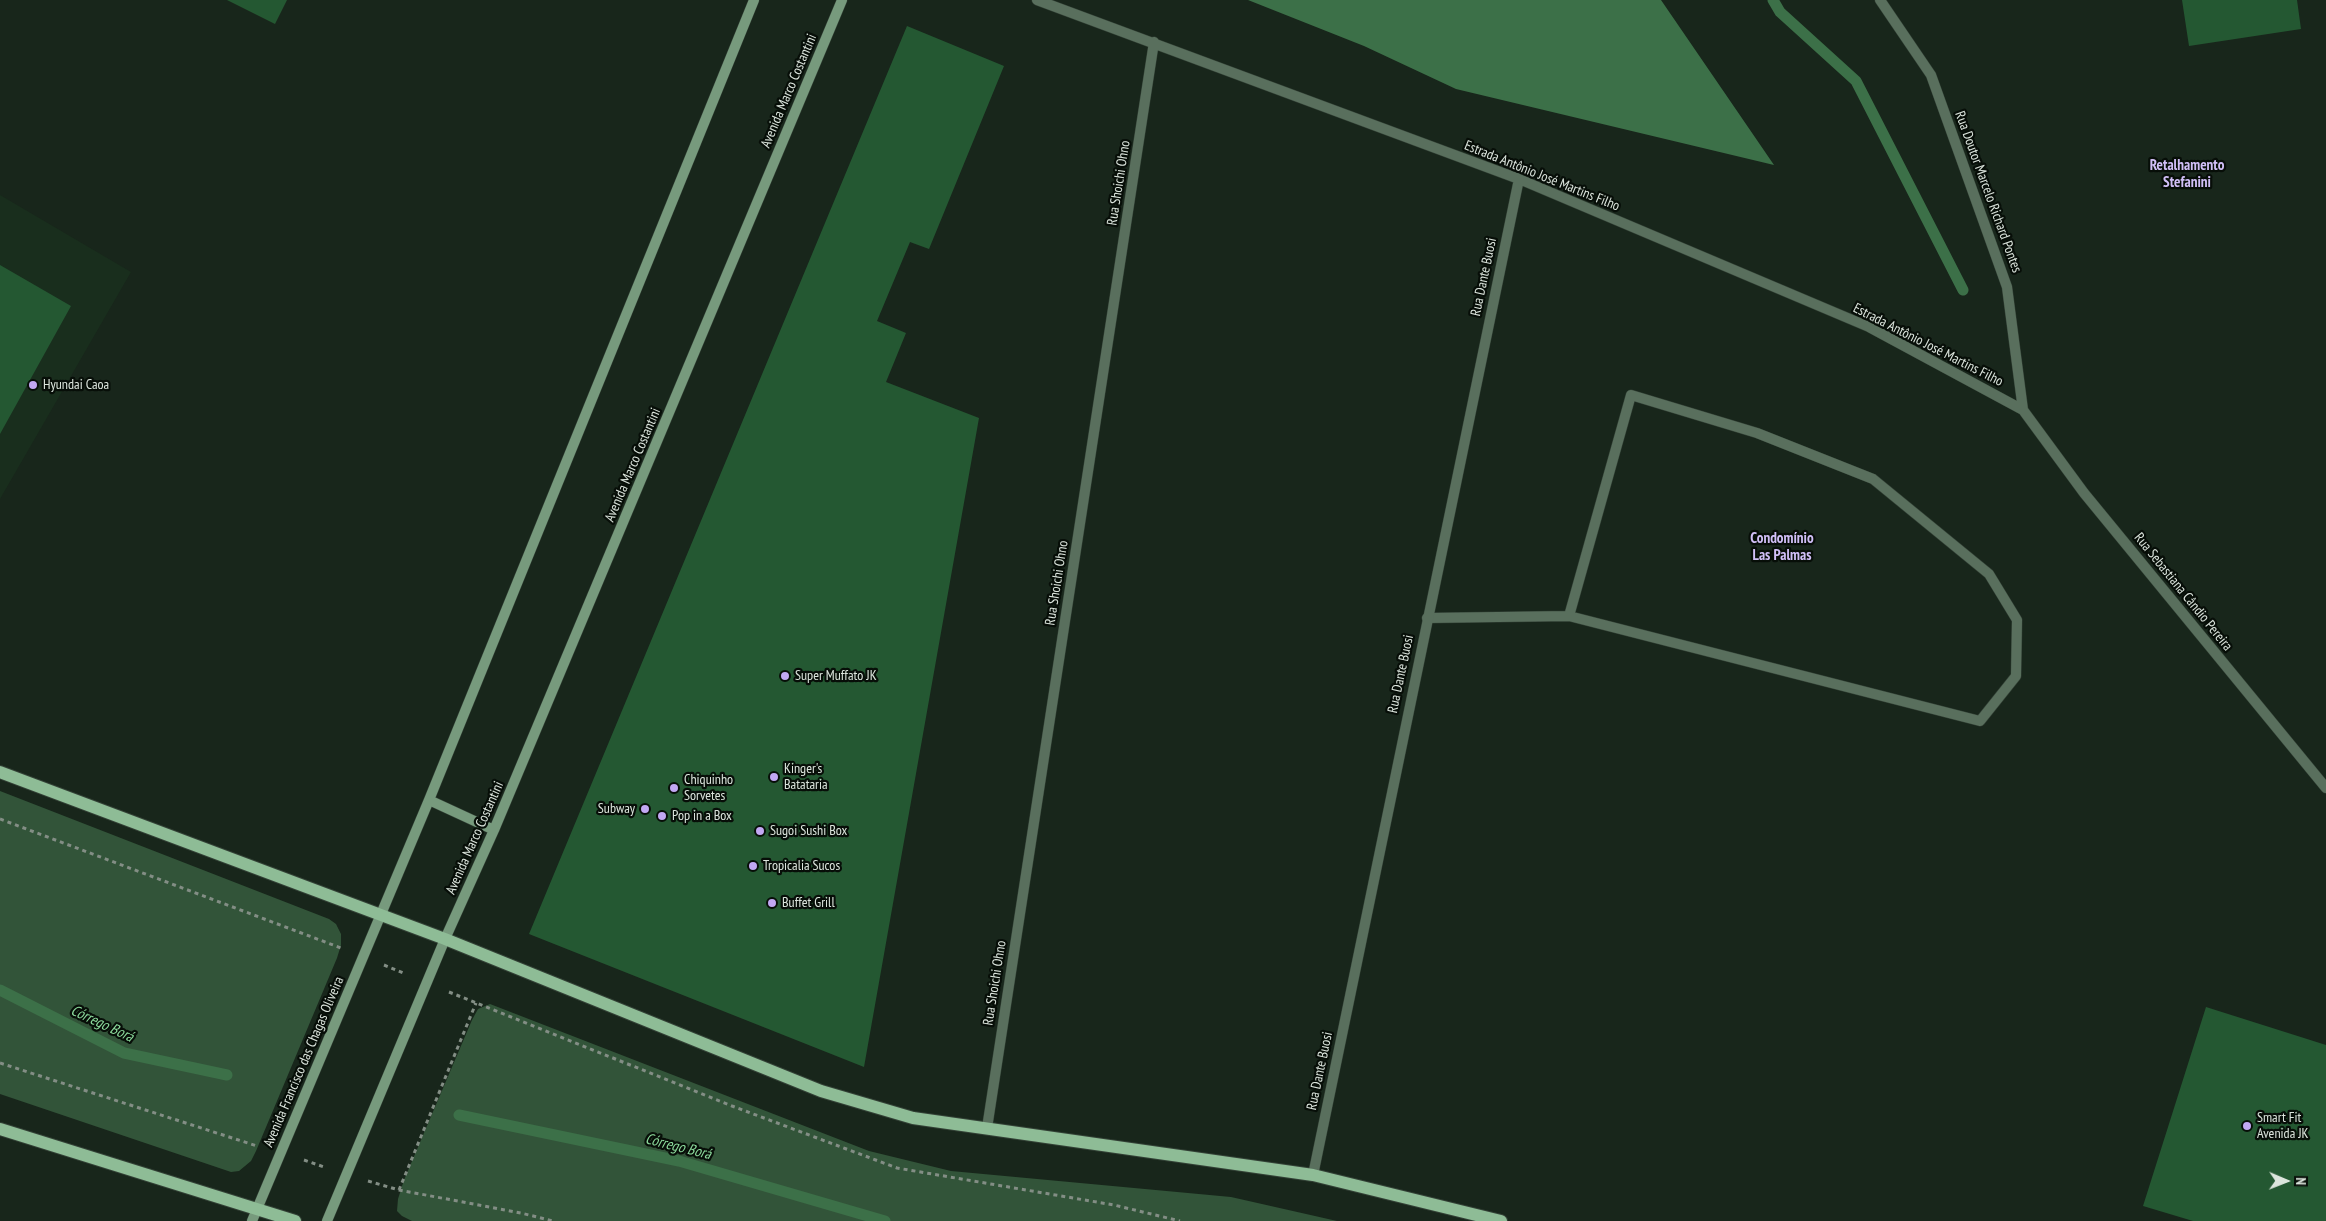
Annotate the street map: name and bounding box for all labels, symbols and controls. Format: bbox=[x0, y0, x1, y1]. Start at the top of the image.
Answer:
street label: Avenida Marco Costantini bbox=[757, 32, 821, 150]
street label: Rua Doutor Marcelo Richard Pontes bbox=[1951, 109, 2025, 275]
street label: Estrada Antônio José Martins Filho bbox=[1462, 137, 1622, 215]
street label: Rua Shoichi Ohno bbox=[1104, 139, 1134, 227]
district label: Retalhamento Stefanini bbox=[2150, 157, 2224, 192]
street label: Rua Dante Buosi bbox=[1468, 236, 1500, 318]
street label: Estrada Antônio José Martins Filho bbox=[1850, 300, 2006, 390]
place label: Hyundai Caoa bbox=[43, 377, 109, 393]
marker: Hyundai Caoa bbox=[27, 379, 39, 391]
street label: Avenida Marco Costantini bbox=[601, 406, 665, 524]
district label: Condomínio Las Palmas bbox=[1750, 530, 1814, 565]
street label: Rua Sebastiana Cândio Pereira bbox=[2130, 530, 2236, 654]
street label: Rua Shoichi Ohno bbox=[1042, 539, 1072, 627]
street label: Rua Dante Buosi bbox=[1385, 633, 1417, 715]
place label: Super Muffato JK bbox=[795, 668, 877, 684]
marker: Super Muffato JK bbox=[779, 670, 791, 682]
place label: Kinger's Batataria bbox=[784, 761, 828, 794]
marker: Kinger's Batataria bbox=[768, 771, 780, 783]
place label: Chiquinho Sorvetes bbox=[684, 772, 733, 804]
street label: Avenida Marco Costantini bbox=[443, 779, 507, 897]
marker: Chiquinho Sorvetes bbox=[668, 782, 680, 794]
place label: Subway bbox=[598, 801, 635, 817]
marker: Subway bbox=[639, 803, 651, 815]
place label: Pop in a Box bbox=[672, 808, 732, 824]
marker: Pop in a Box bbox=[656, 810, 668, 822]
place label: Sugoi Sushi Box bbox=[770, 823, 847, 839]
marker: Sugoi Sushi Box bbox=[754, 825, 766, 837]
place label: Tropicalia Sucos bbox=[763, 858, 840, 874]
marker: Tropicalia Sucos bbox=[747, 860, 759, 872]
place label: Buffet Grill bbox=[782, 895, 835, 911]
marker: Buffet Grill bbox=[766, 897, 778, 909]
street label: Rua Shoichi Ohno bbox=[980, 939, 1010, 1027]
street label: Avenida Francisco das Chagas Oliveira bbox=[260, 974, 348, 1150]
water label: Córrego Borá bbox=[68, 1002, 136, 1046]
street label: Rua Dante Buosi bbox=[1304, 1030, 1336, 1112]
place label: Smart Fit Avenida JK bbox=[2257, 1110, 2308, 1142]
marker: Smart Fit Avenida JK bbox=[2241, 1120, 2253, 1132]
water label: Córrego Borá bbox=[643, 1130, 713, 1164]
north arrow bbox=[2261, 1156, 2311, 1206]
text: N bbox=[2292, 1177, 2310, 1185]

